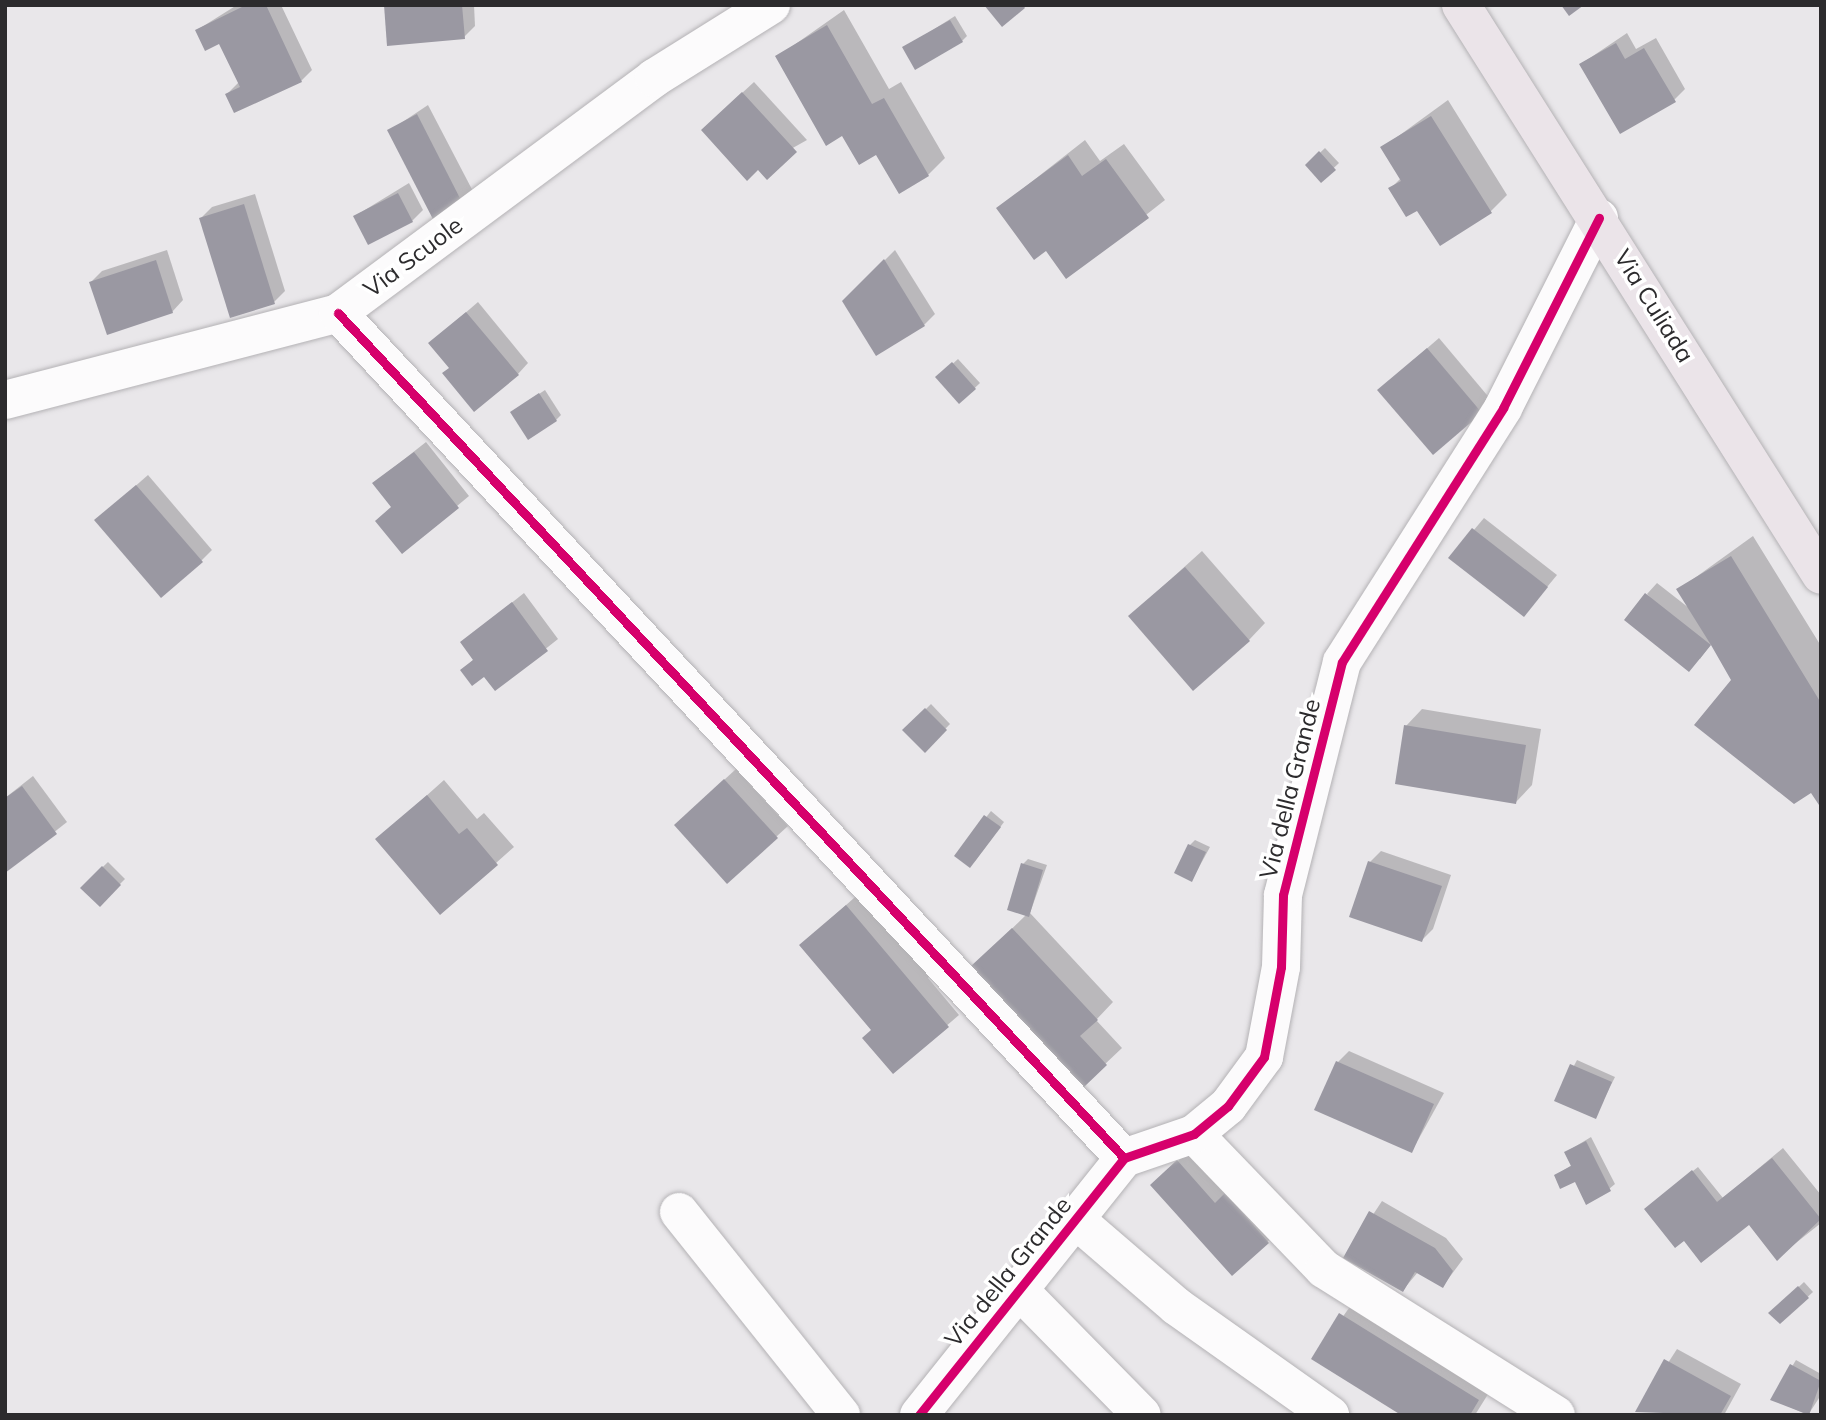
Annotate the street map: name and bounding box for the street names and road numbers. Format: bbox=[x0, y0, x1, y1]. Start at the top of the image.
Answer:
street label: Via Scuole bbox=[358, 211, 468, 303]
street label: Via Culiada bbox=[1608, 244, 1700, 368]
street label: Via della Grande bbox=[1254, 696, 1326, 882]
street label: Via della Grande bbox=[939, 1191, 1077, 1353]

